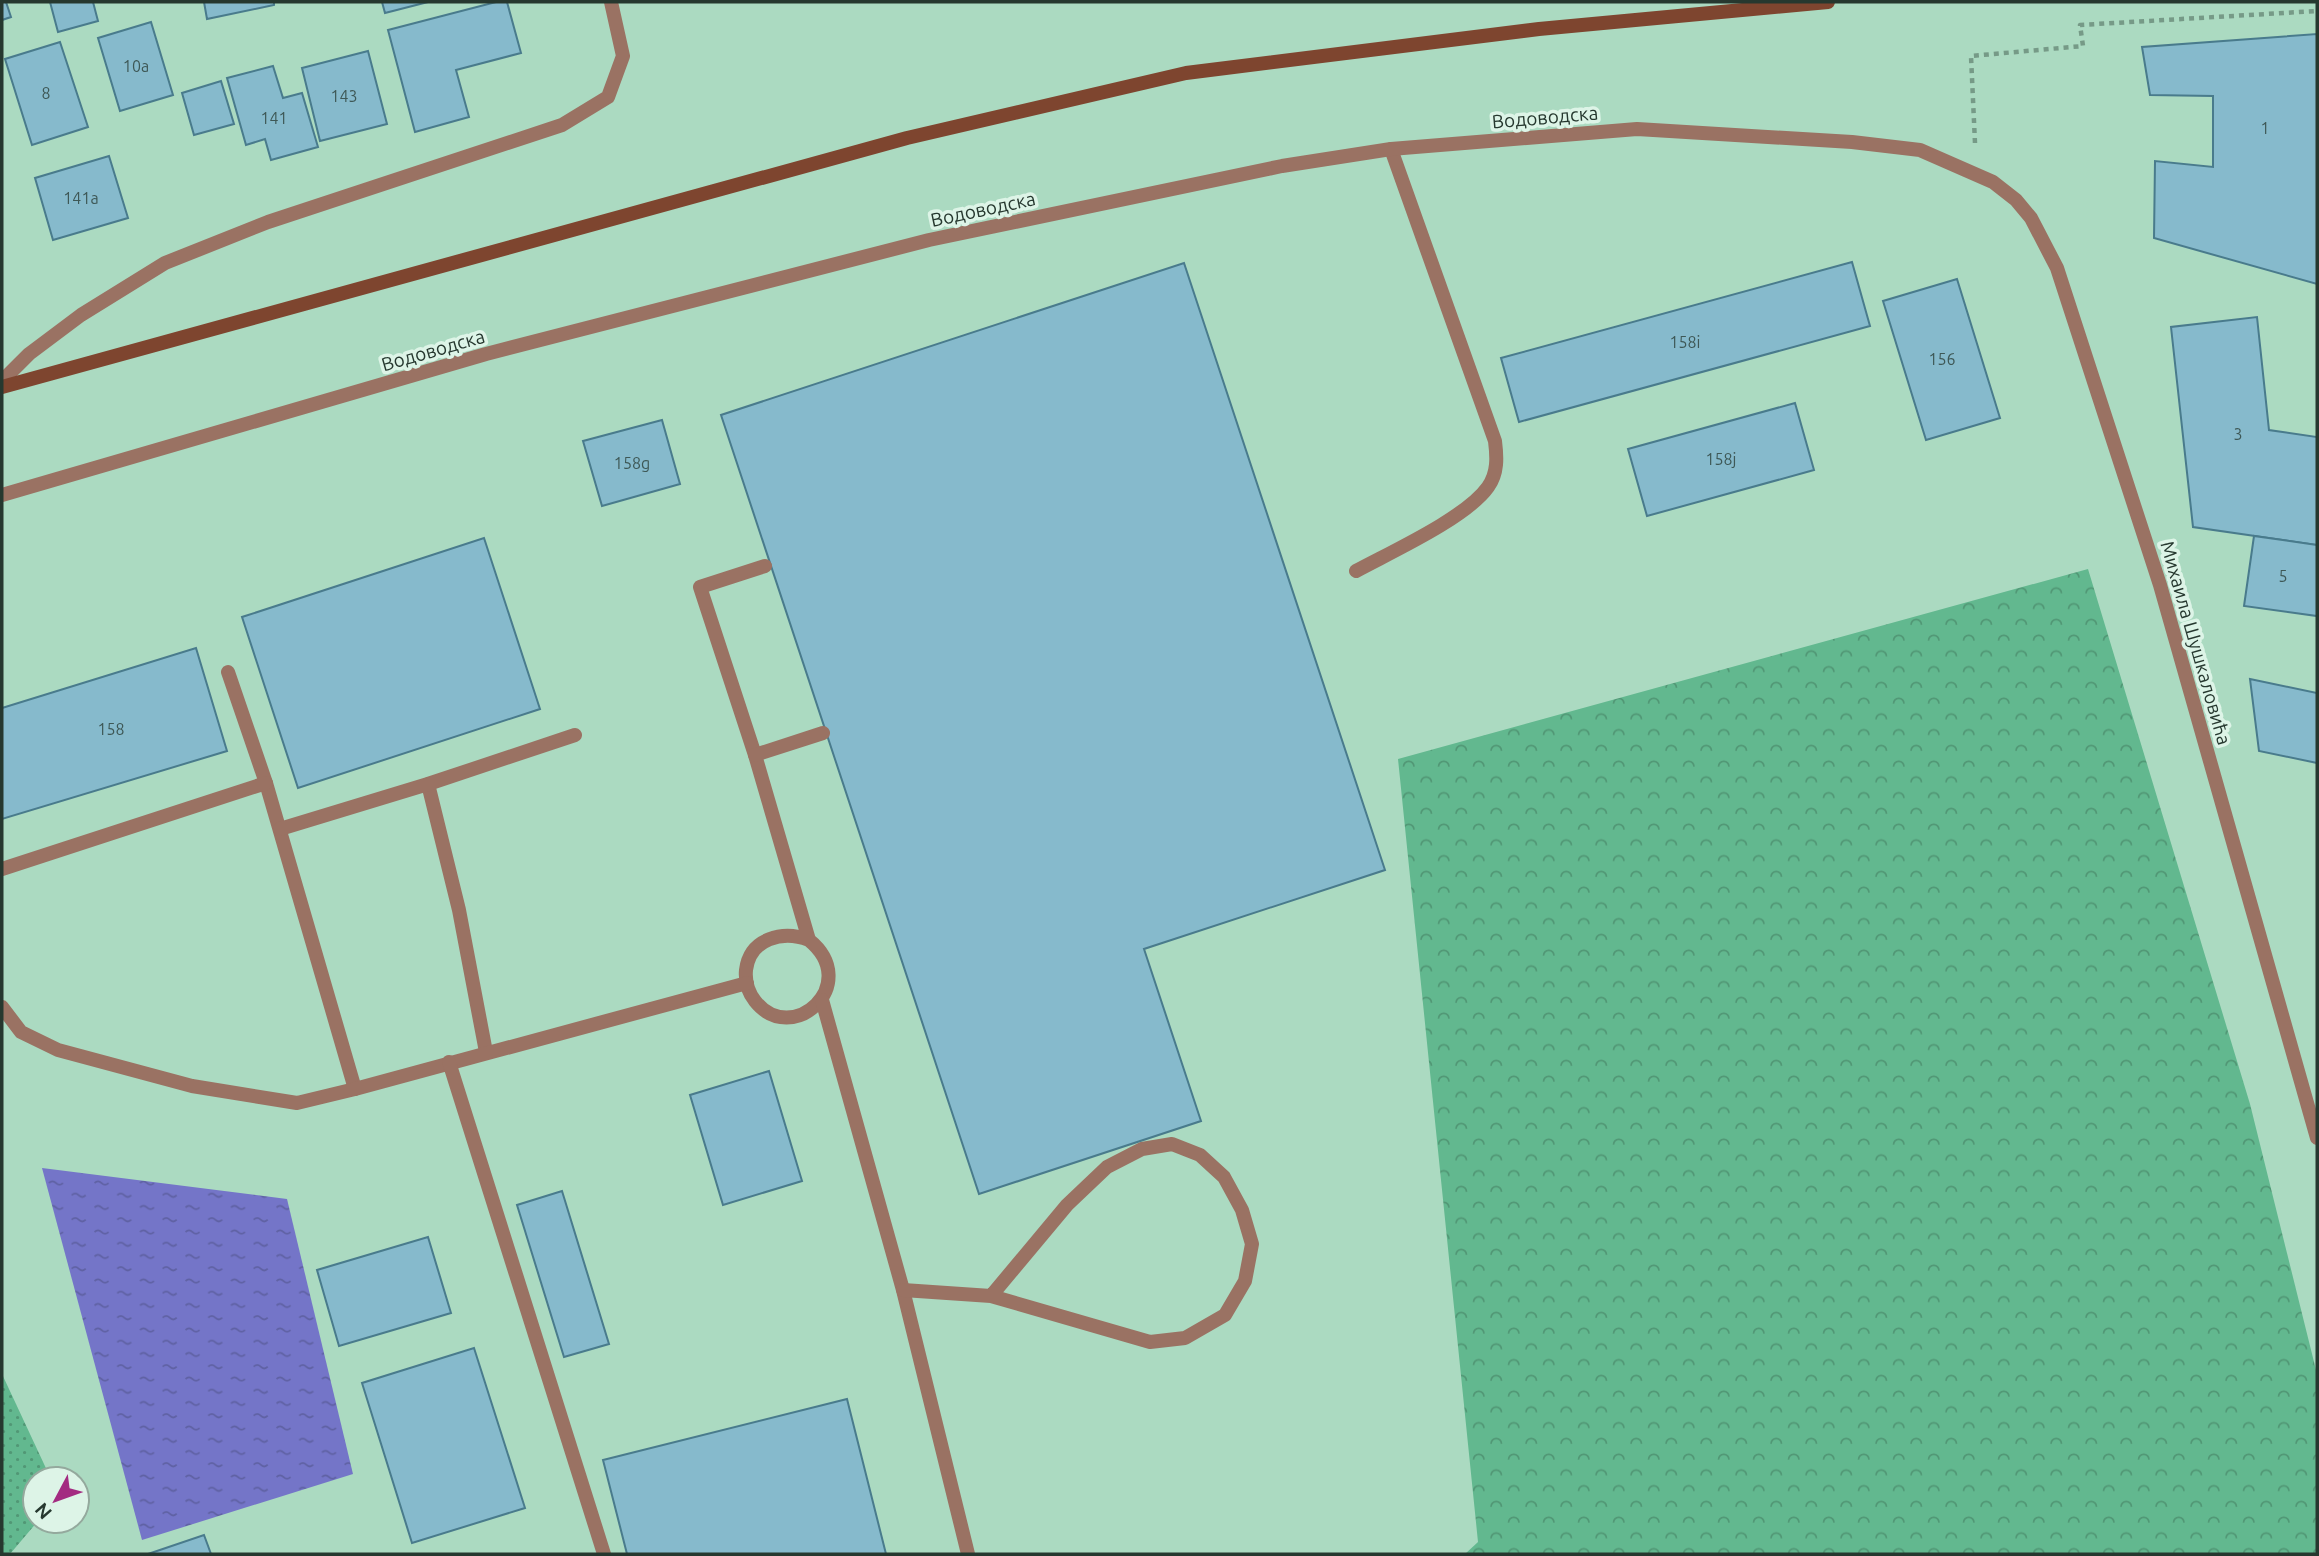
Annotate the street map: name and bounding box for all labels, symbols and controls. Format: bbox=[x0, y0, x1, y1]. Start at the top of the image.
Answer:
house number: 10a bbox=[123, 57, 149, 75]
house number: 8 bbox=[41, 84, 51, 102]
house number: 143 bbox=[330, 87, 358, 105]
street label: Водоводска bbox=[1491, 101, 1599, 133]
house number: 141 bbox=[260, 109, 288, 127]
house number: 1 bbox=[2260, 119, 2270, 137]
street label: Водоводска bbox=[929, 187, 1037, 231]
house number: 141a bbox=[63, 189, 99, 207]
street label: Водоводска bbox=[379, 325, 487, 375]
house number: 158i bbox=[1670, 333, 1700, 351]
house number: 156 bbox=[1928, 350, 1956, 368]
house number: 3 bbox=[2233, 425, 2243, 443]
house number: 158j bbox=[1706, 450, 1736, 468]
house number: 158g bbox=[614, 454, 650, 472]
street label: Михаила Шушкаловића bbox=[2156, 539, 2236, 747]
house number: 5 bbox=[2278, 567, 2288, 585]
house number: 158 bbox=[97, 720, 125, 738]
north arrow bbox=[21, 1465, 91, 1535]
text: N bbox=[30, 1499, 56, 1524]

